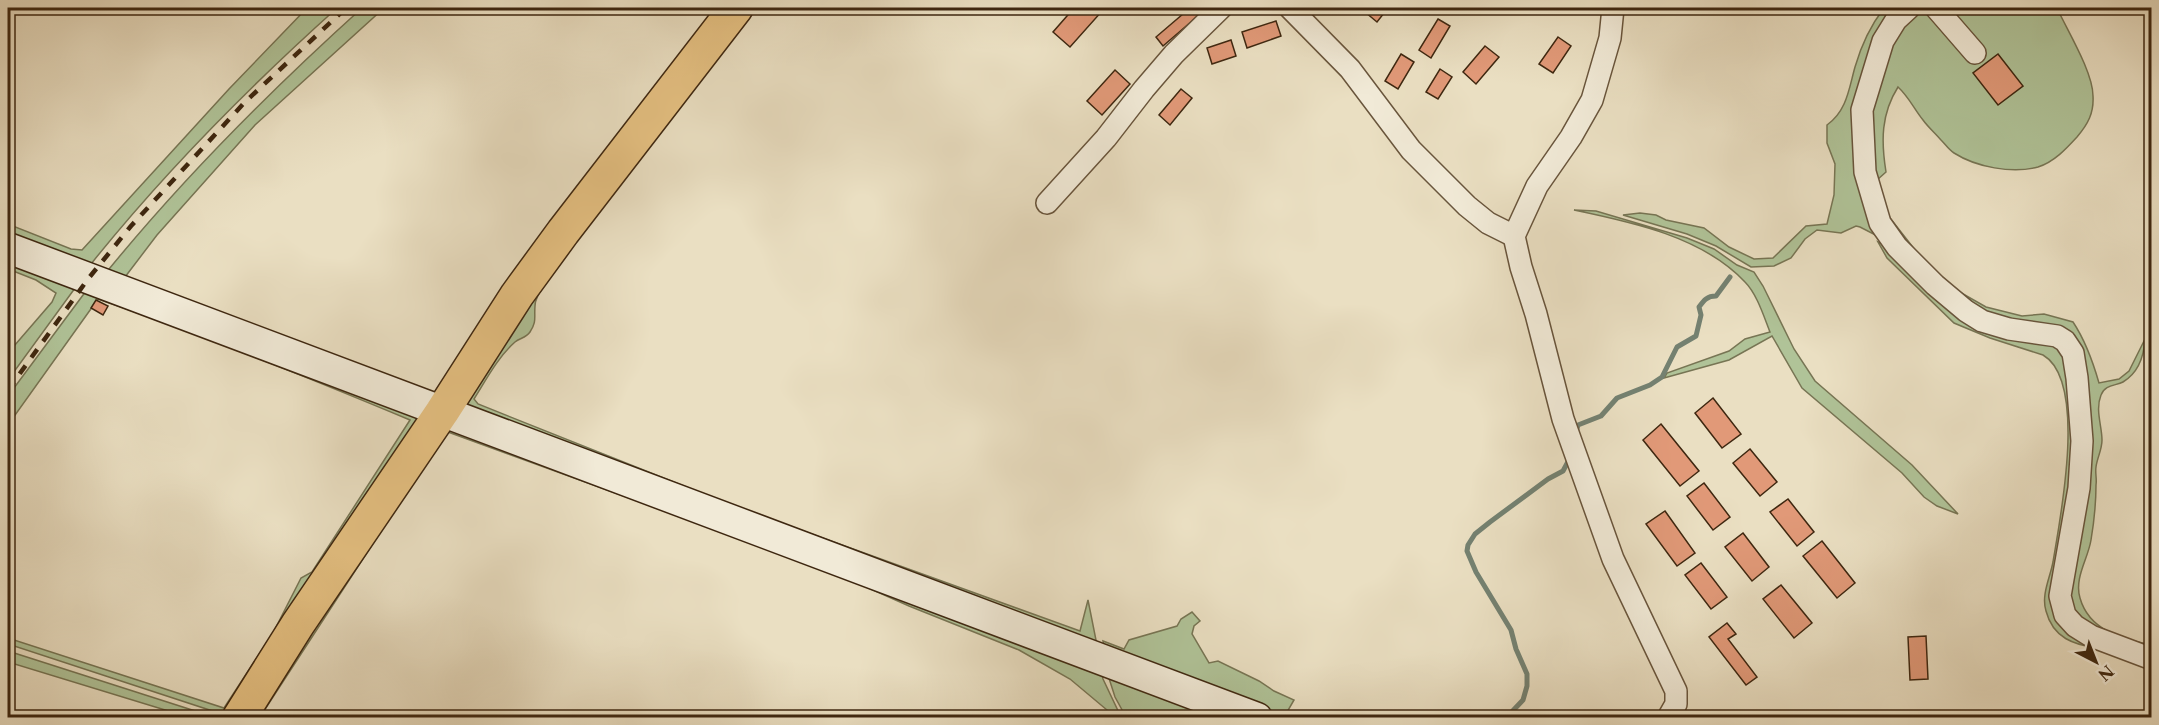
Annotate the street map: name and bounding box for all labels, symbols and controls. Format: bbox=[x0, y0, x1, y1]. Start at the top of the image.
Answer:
north arrow bbox=[2066, 632, 2126, 692]
text: N bbox=[2094, 661, 2118, 685]

